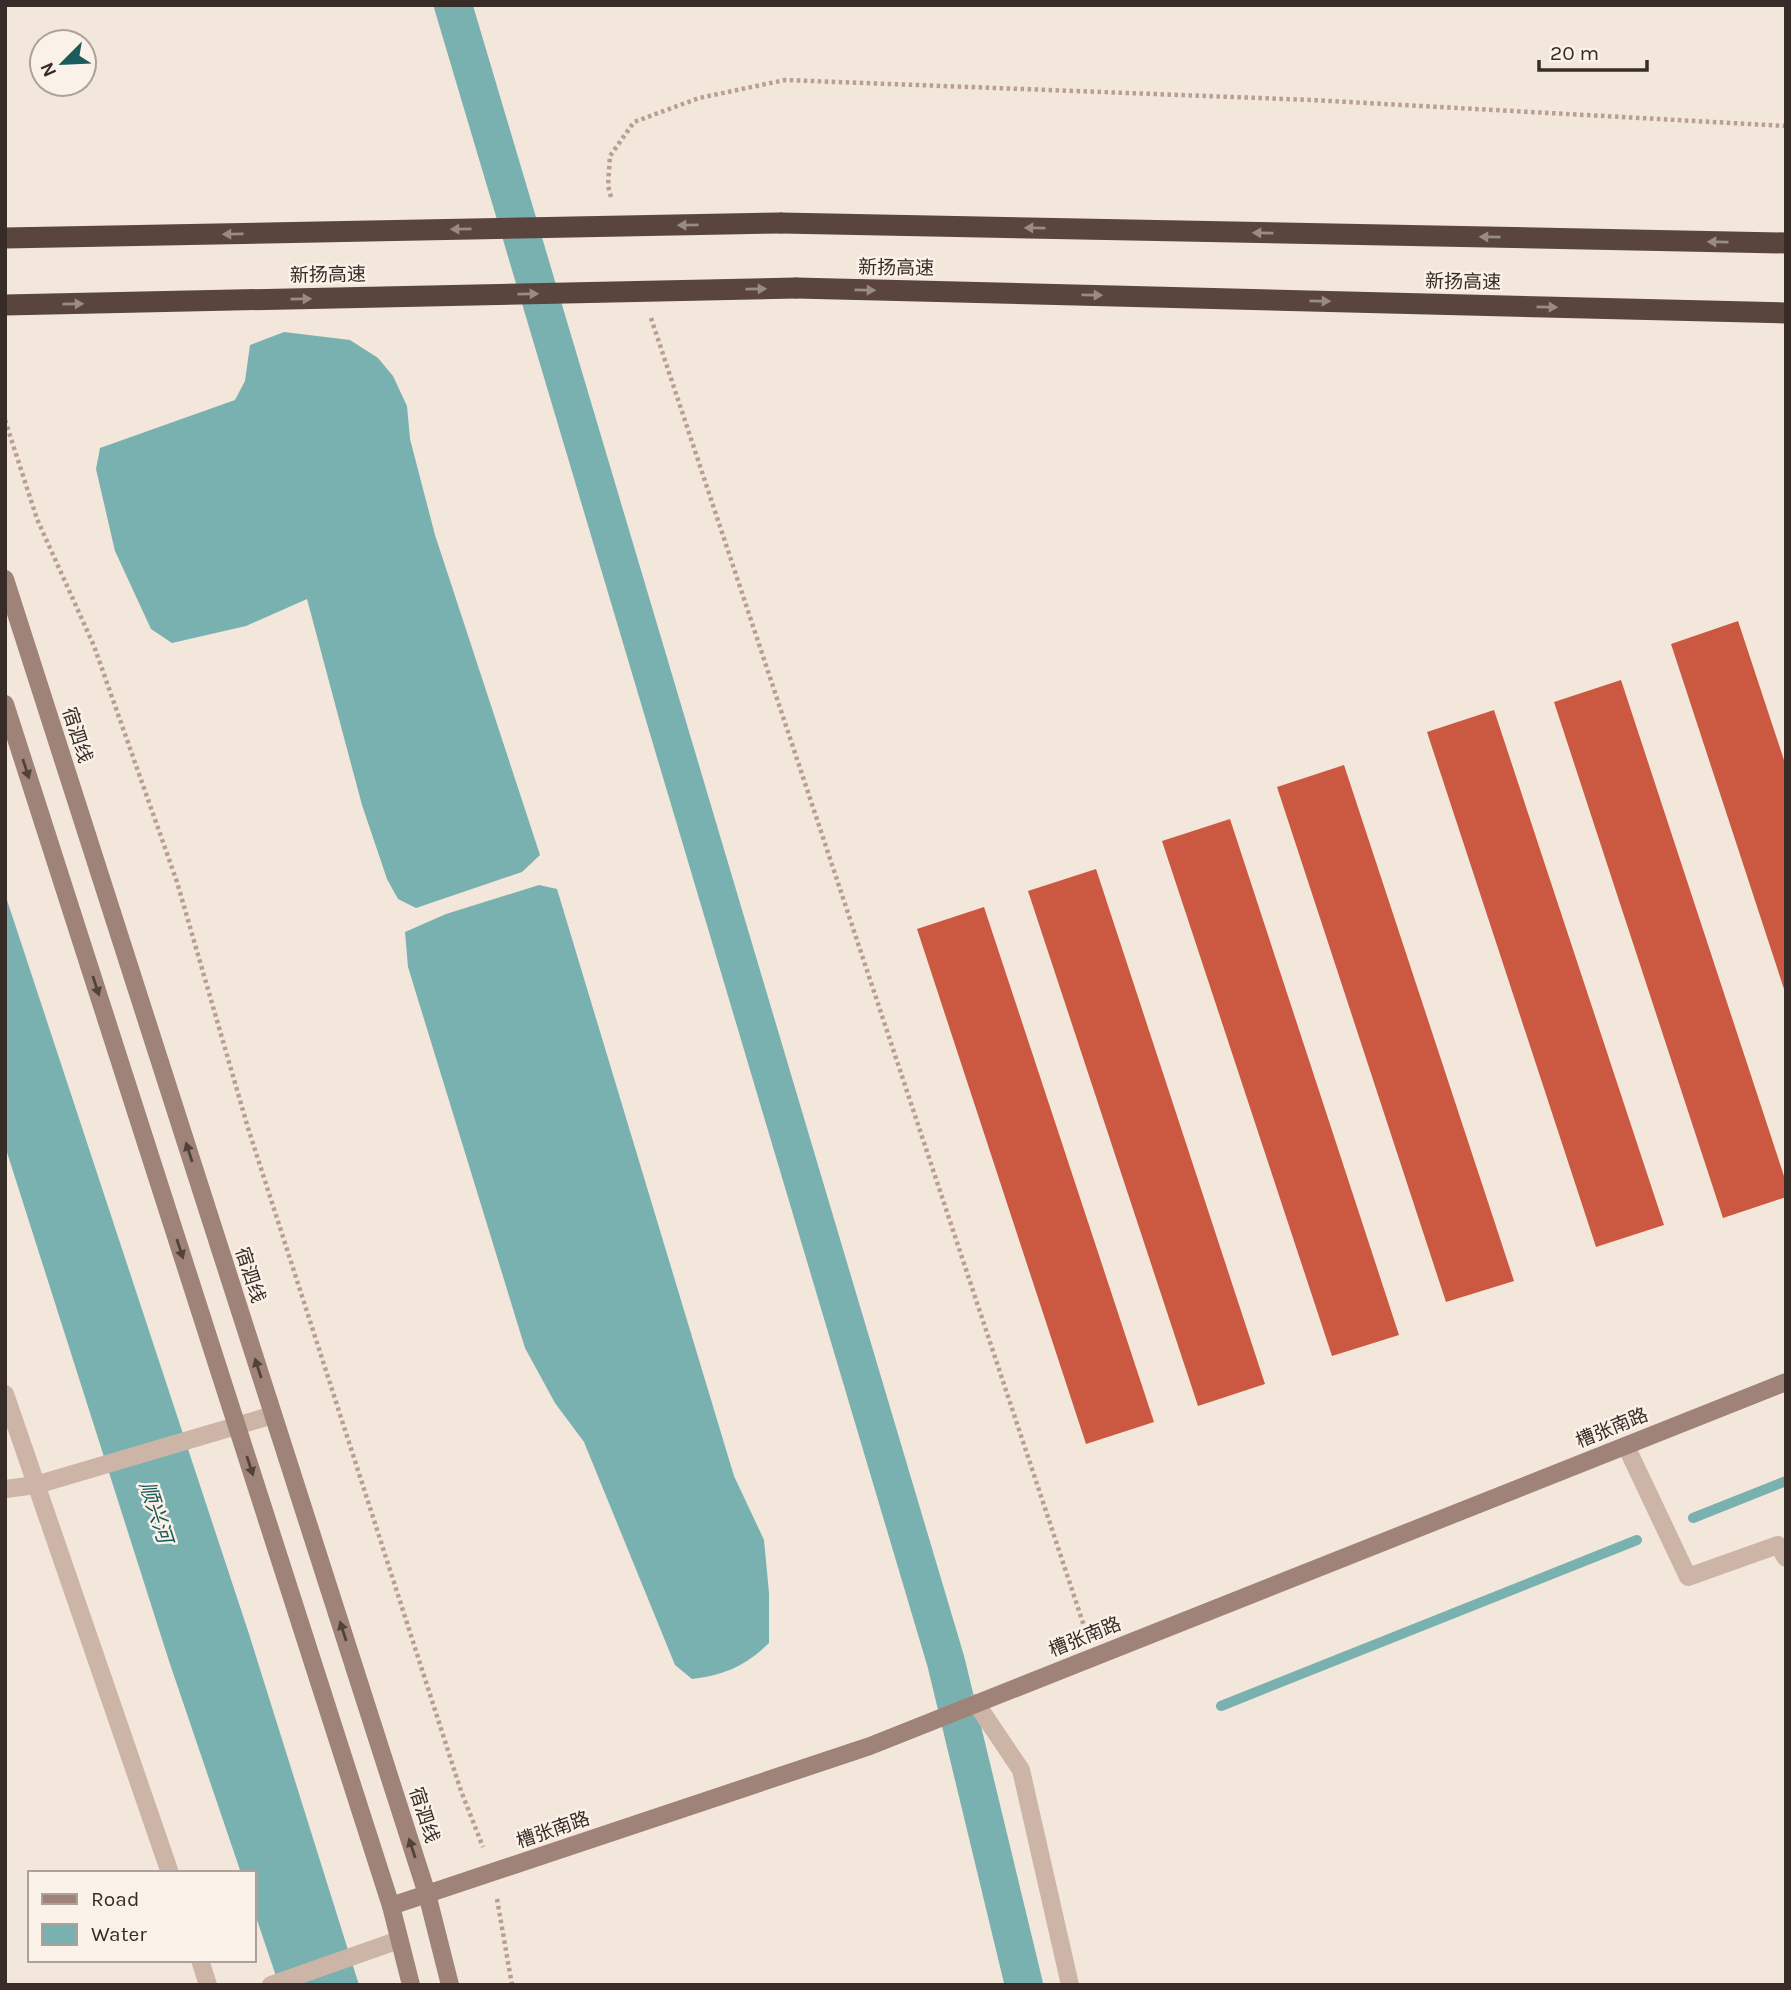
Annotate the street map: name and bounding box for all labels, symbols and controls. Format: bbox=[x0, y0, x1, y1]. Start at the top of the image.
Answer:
north arrow bbox=[28, 28, 98, 98]
scale bar bbox=[1539, 28, 1648, 72]
text: 20 m bbox=[1550, 41, 1599, 65]
text: N bbox=[36, 59, 61, 80]
one-way arrow bbox=[677, 219, 699, 231]
one-way arrow bbox=[1024, 222, 1046, 234]
one-way arrow bbox=[449, 224, 471, 235]
one-way arrow bbox=[1251, 227, 1273, 238]
one-way arrow bbox=[222, 228, 244, 240]
one-way arrow bbox=[1479, 231, 1501, 243]
one-way arrow bbox=[1706, 236, 1728, 248]
street label: 新扬高速 bbox=[858, 256, 934, 280]
street label: 新扬高速 bbox=[290, 263, 366, 287]
street label: 新扬高速 bbox=[1425, 270, 1501, 294]
one-way arrow bbox=[745, 283, 767, 295]
one-way arrow bbox=[854, 284, 876, 295]
one-way arrow bbox=[518, 288, 540, 299]
one-way arrow bbox=[1081, 290, 1103, 301]
one-way arrow bbox=[290, 293, 312, 304]
one-way arrow bbox=[1309, 295, 1331, 307]
one-way arrow bbox=[63, 298, 85, 309]
one-way arrow bbox=[1536, 301, 1558, 312]
street label: 宿泗线 bbox=[58, 704, 96, 766]
one-way arrow bbox=[21, 759, 32, 780]
one-way arrow bbox=[91, 976, 101, 997]
one-way arrow bbox=[183, 1141, 194, 1162]
one-way arrow bbox=[176, 1239, 186, 1260]
street label: 宿泗线 bbox=[231, 1244, 269, 1306]
one-way arrow bbox=[253, 1358, 263, 1379]
street label: 槽张南路 bbox=[1573, 1404, 1651, 1452]
one-way arrow bbox=[245, 1456, 256, 1477]
water label: 顺兴河 bbox=[135, 1478, 178, 1549]
street label: 槽张南路 bbox=[1046, 1613, 1124, 1661]
one-way arrow bbox=[337, 1621, 347, 1642]
street label: 宿泗线 bbox=[405, 1784, 443, 1846]
street label: 槽张南路 bbox=[513, 1807, 593, 1853]
one-way arrow bbox=[406, 1837, 417, 1858]
legend bbox=[28, 1871, 256, 1962]
text: Road bbox=[91, 1887, 139, 1911]
text: Water bbox=[91, 1922, 147, 1946]

